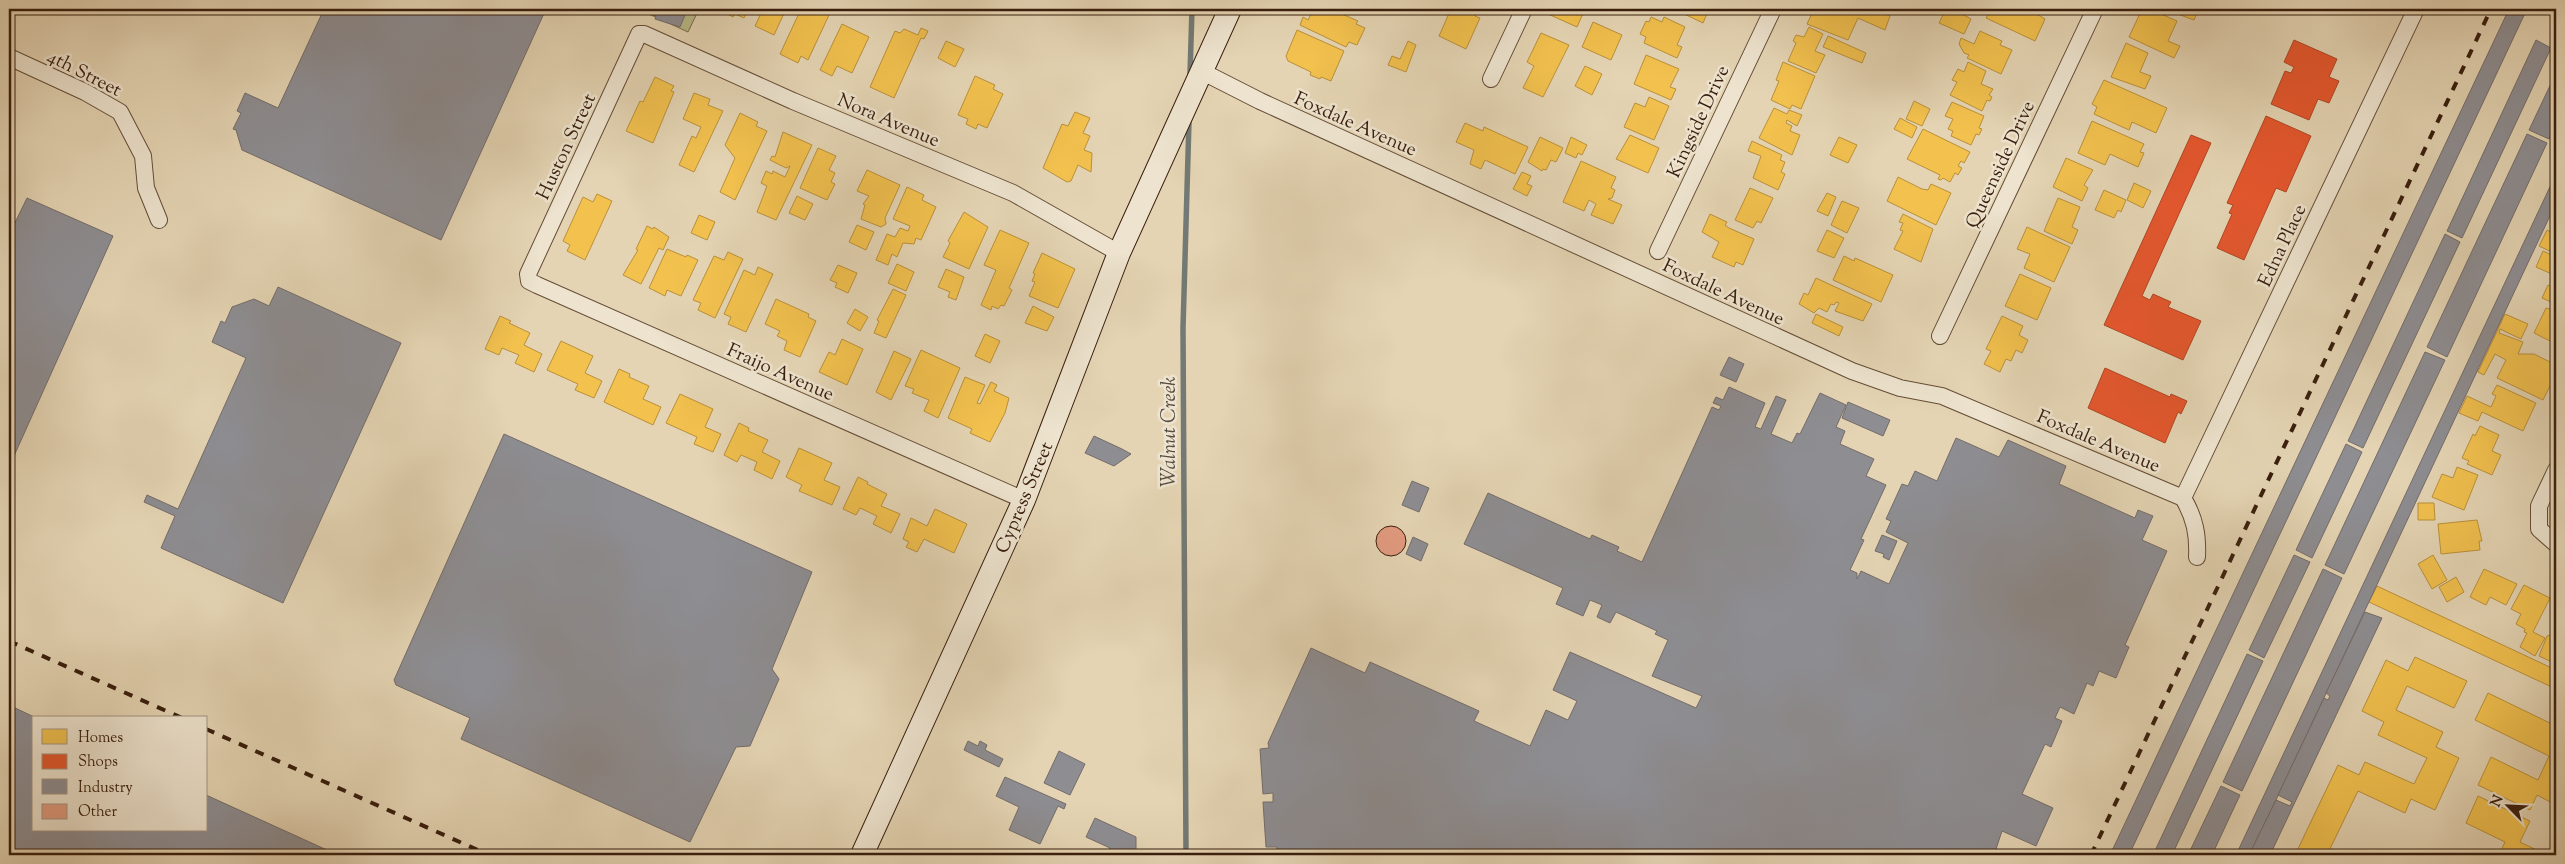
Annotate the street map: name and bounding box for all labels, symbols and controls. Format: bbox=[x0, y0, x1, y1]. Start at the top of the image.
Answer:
street label: 4th Street bbox=[42, 44, 126, 105]
street label: Kingside Drive bbox=[1661, 61, 1737, 183]
street label: Foxdale Avenue bbox=[1289, 86, 1421, 164]
street label: Nora Avenue bbox=[833, 88, 943, 155]
street label: Huston Street bbox=[531, 89, 604, 205]
street label: Queenside Drive bbox=[1960, 97, 2043, 233]
street label: Edna Place bbox=[2252, 200, 2314, 292]
street label: Foxdale Avenue bbox=[1658, 253, 1788, 333]
street label: Fraijo Avenue bbox=[722, 338, 838, 409]
water label: Walnut Creek bbox=[1156, 377, 1185, 487]
street label: Foxdale Avenue bbox=[2032, 404, 2164, 481]
street label: Cypress Street bbox=[990, 437, 1061, 558]
legend bbox=[32, 716, 208, 832]
text: Homes bbox=[78, 728, 123, 749]
text: Shops bbox=[78, 752, 118, 773]
text: Industry bbox=[78, 778, 133, 799]
north arrow bbox=[2482, 782, 2532, 832]
text: N bbox=[2487, 792, 2509, 811]
text: Other bbox=[78, 802, 118, 823]

